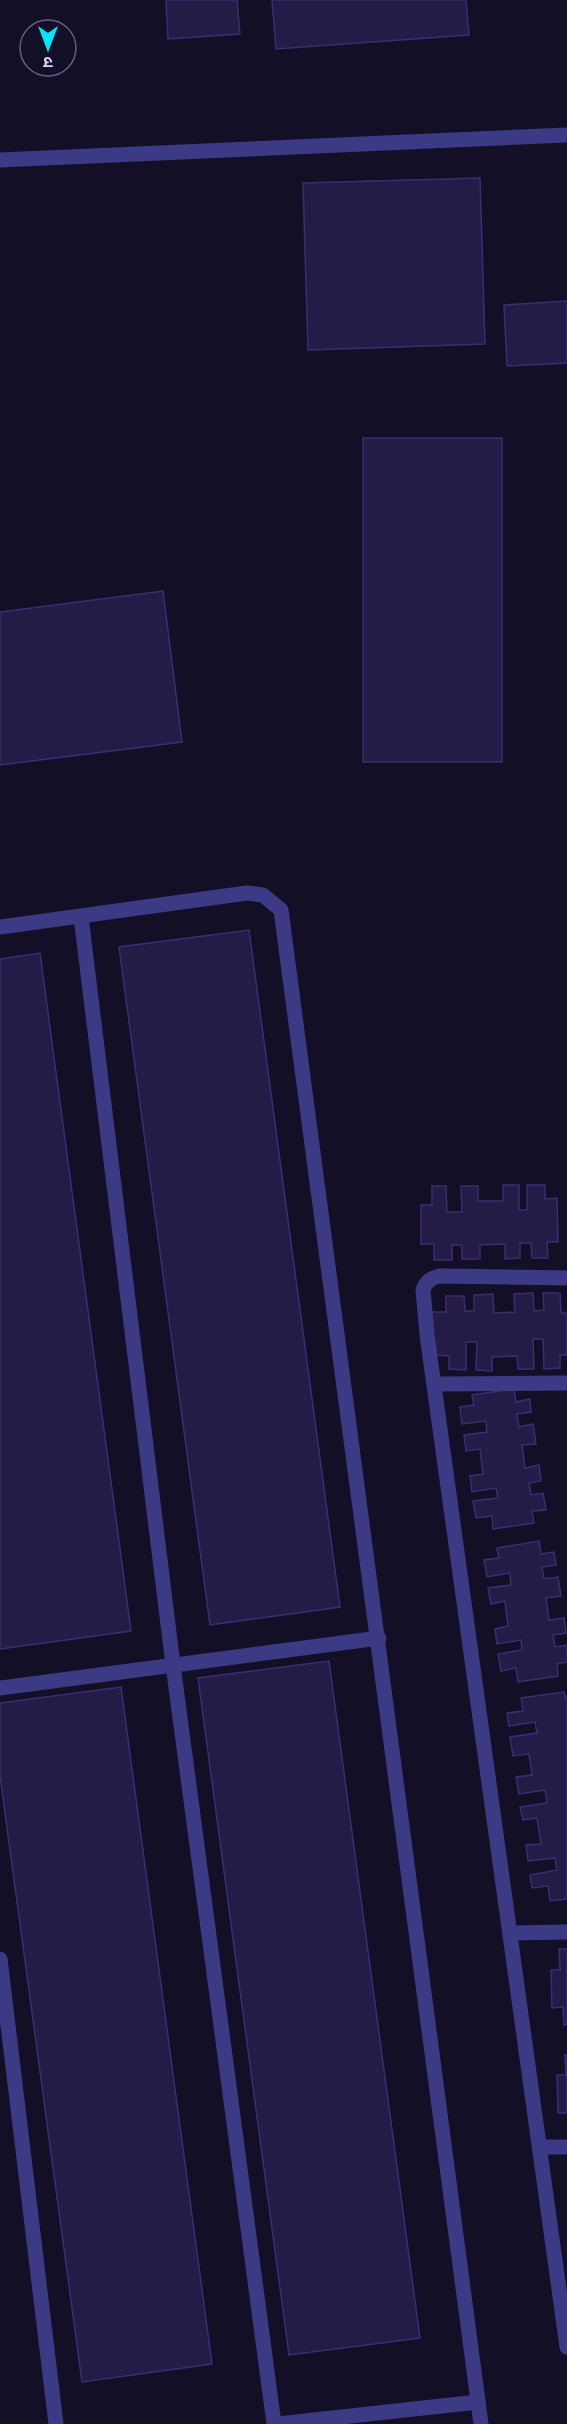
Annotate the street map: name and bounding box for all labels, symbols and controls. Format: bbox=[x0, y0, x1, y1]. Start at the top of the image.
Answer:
north arrow bbox=[18, 18, 78, 78]
text: उ bbox=[43, 53, 53, 72]

